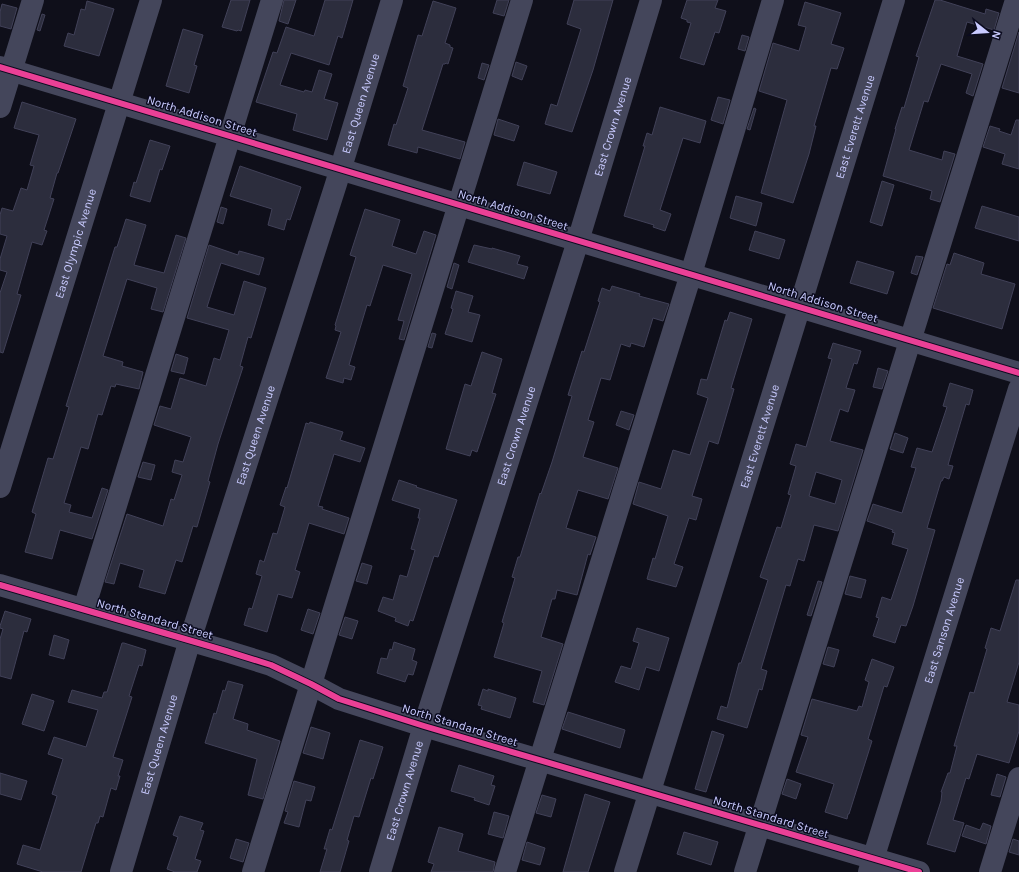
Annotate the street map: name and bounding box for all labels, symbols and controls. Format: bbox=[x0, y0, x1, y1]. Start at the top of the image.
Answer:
north arrow bbox=[967, 12, 1007, 52]
text: N bbox=[989, 29, 1003, 40]
street label: East Queen Avenue bbox=[339, 52, 382, 155]
street label: East Everett Avenue bbox=[832, 73, 878, 180]
street label: East Crown Avenue bbox=[591, 75, 634, 178]
street label: North Addison Street bbox=[145, 93, 259, 140]
street label: East Olympic Avenue bbox=[52, 187, 99, 300]
street label: North Addison Street bbox=[456, 187, 570, 234]
street label: North Addison Street bbox=[766, 279, 880, 326]
street label: East Everett Avenue bbox=[737, 383, 782, 490]
street label: East Queen Avenue bbox=[233, 384, 278, 487]
street label: East Crown Avenue bbox=[494, 384, 539, 487]
street label: East Sanson Avenue bbox=[921, 575, 967, 685]
street label: North Standard Street bbox=[95, 596, 215, 642]
street label: East Queen Avenue bbox=[137, 693, 180, 796]
street label: North Standard Street bbox=[400, 701, 520, 749]
street label: East Crown Avenue bbox=[383, 739, 426, 842]
street label: North Standard Street bbox=[711, 793, 831, 841]

